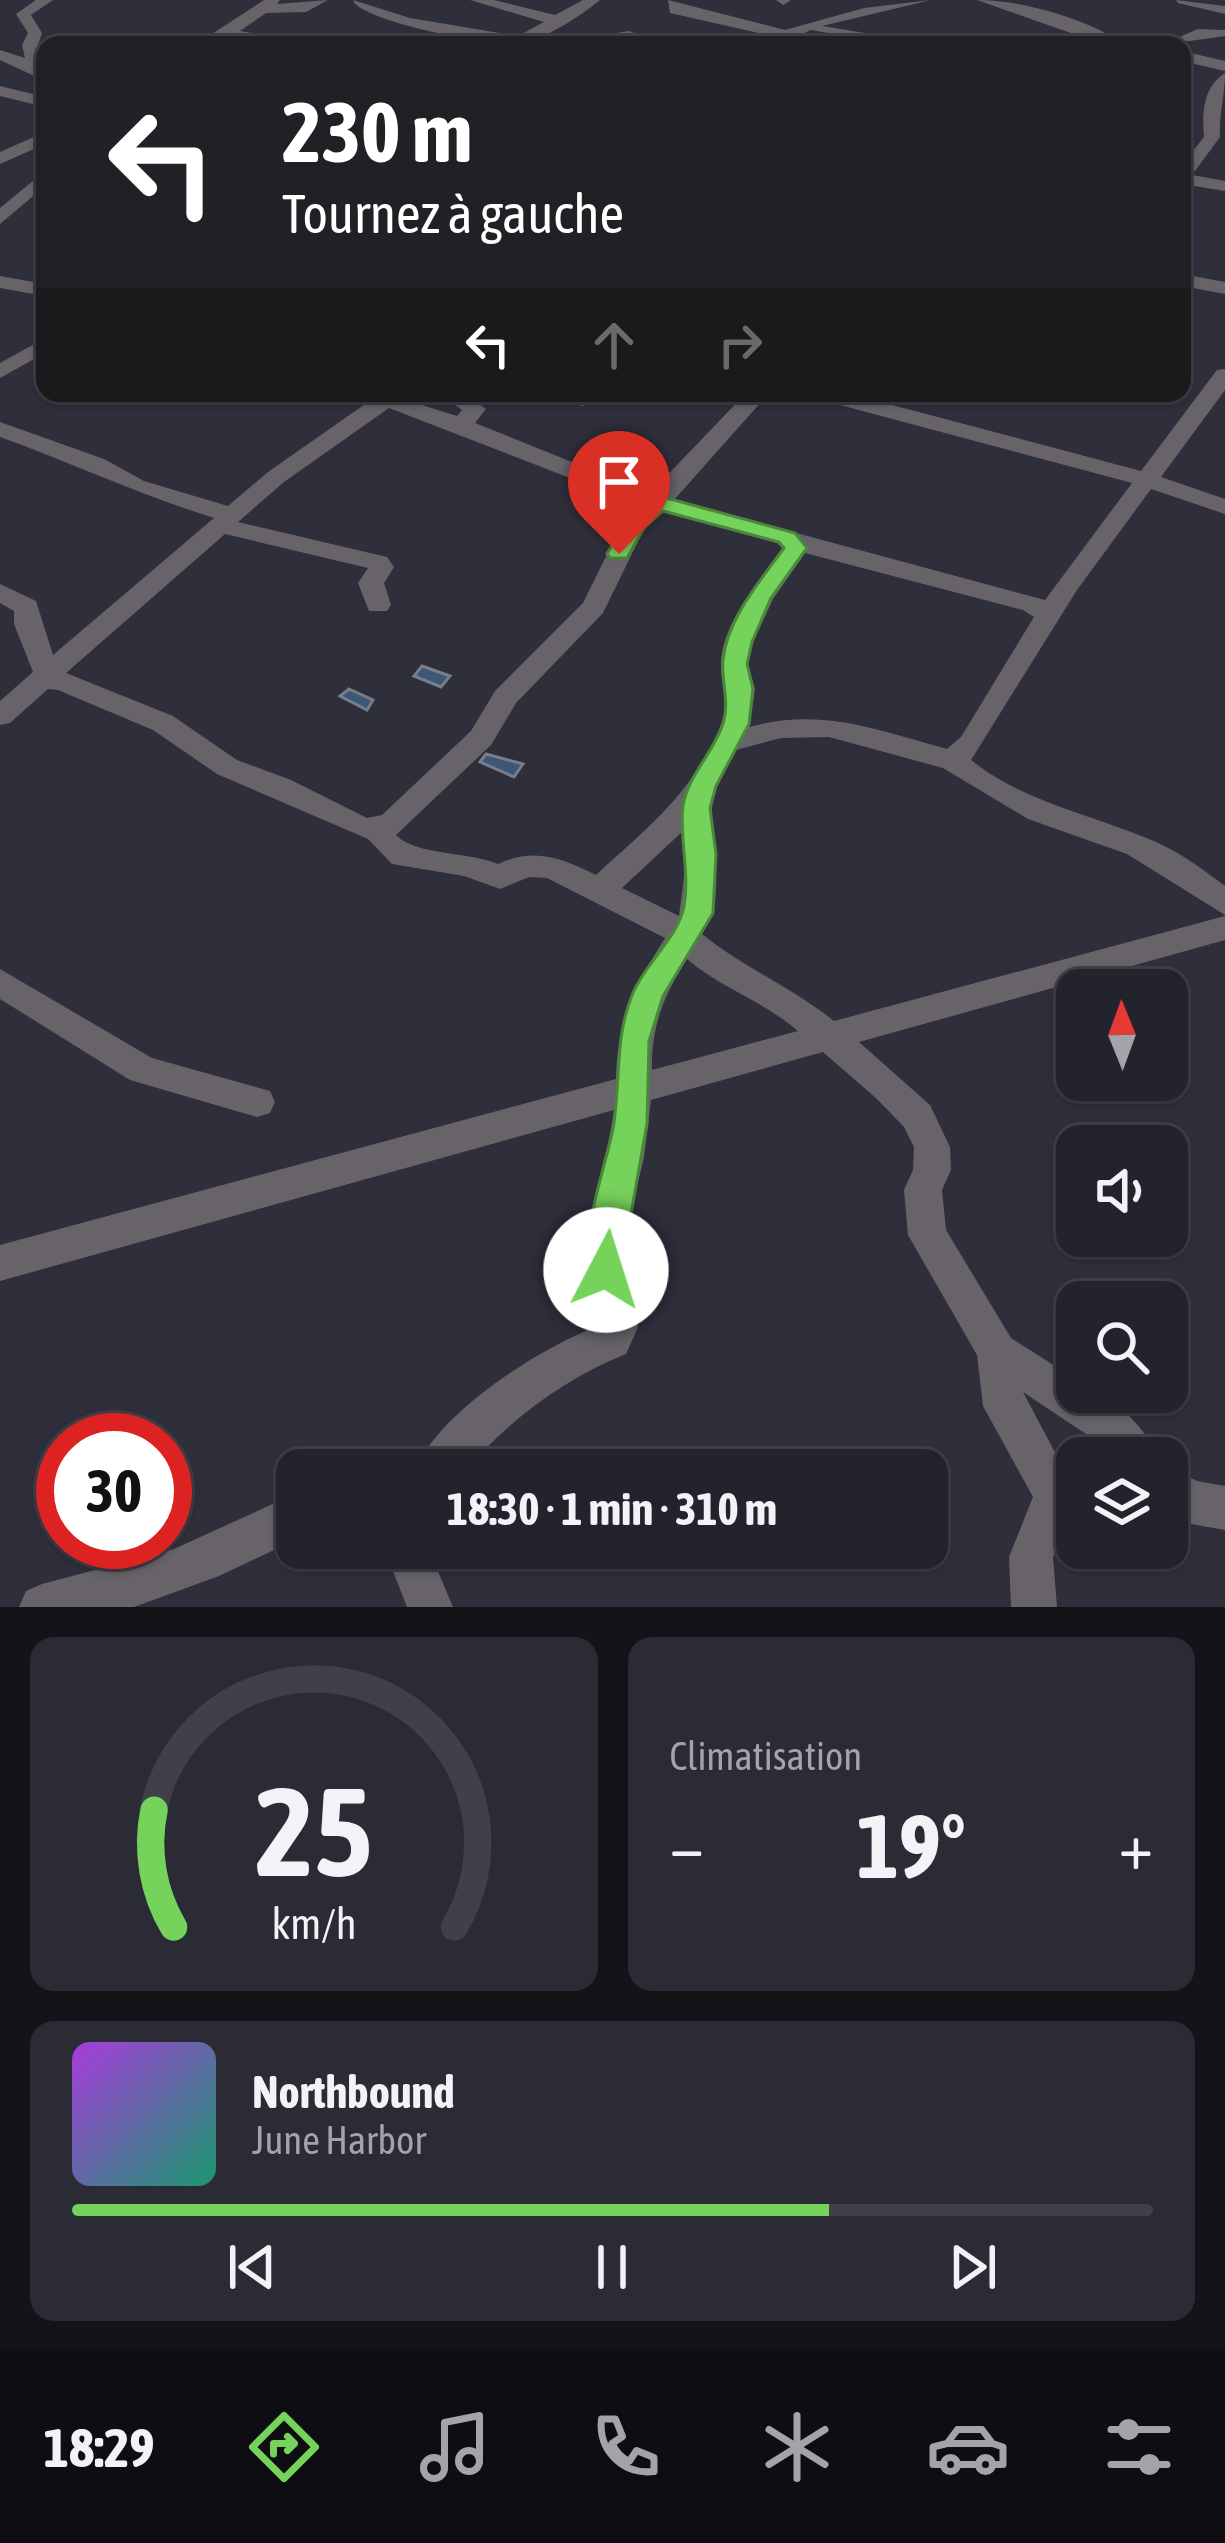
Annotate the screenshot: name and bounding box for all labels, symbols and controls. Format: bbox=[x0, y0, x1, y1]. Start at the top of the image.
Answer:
icon: left bbox=[84, 84, 240, 240]
text: 230 m bbox=[282, 84, 472, 180]
text: Tournez à gauche bbox=[282, 183, 624, 244]
icon: left bbox=[455, 312, 521, 378]
icon: ahead bbox=[581, 312, 647, 378]
icon: right bbox=[707, 312, 773, 378]
pin bbox=[568, 431, 670, 554]
icon: arrive bbox=[586, 449, 652, 515]
north arrow bbox=[1056, 969, 1188, 1101]
map controls bbox=[1056, 969, 1188, 1569]
button: sound bbox=[1056, 1125, 1188, 1257]
position arrow bbox=[543, 1207, 669, 1333]
button: search bbox=[1056, 1281, 1188, 1413]
speed limit sign: 30 bbox=[36, 1413, 192, 1569]
button: layers bbox=[1056, 1437, 1188, 1569]
text: 18:30 · 1 min · 310 m bbox=[447, 1483, 777, 1535]
text: Climatisation bbox=[670, 1734, 862, 1778]
text: 25 bbox=[255, 1759, 372, 1902]
text: 19° bbox=[857, 1794, 966, 1897]
text: − bbox=[670, 1807, 704, 1883]
text: + bbox=[1119, 1807, 1153, 1883]
text: km/h bbox=[271, 1899, 356, 1948]
text: Northbound bbox=[252, 2066, 455, 2118]
text: June Harbor bbox=[252, 2118, 426, 2162]
icon: previous bbox=[219, 2234, 285, 2300]
icon: pause bbox=[579, 2234, 645, 2300]
icon: next bbox=[940, 2234, 1006, 2300]
icon: directions bbox=[242, 2405, 326, 2489]
icon: music bbox=[413, 2405, 497, 2489]
icon: phone bbox=[584, 2405, 668, 2489]
icon: climate bbox=[755, 2405, 839, 2489]
icon: car bbox=[926, 2405, 1010, 2489]
icon: filters bbox=[1097, 2405, 1181, 2489]
text: 18:29 bbox=[44, 2417, 155, 2478]

